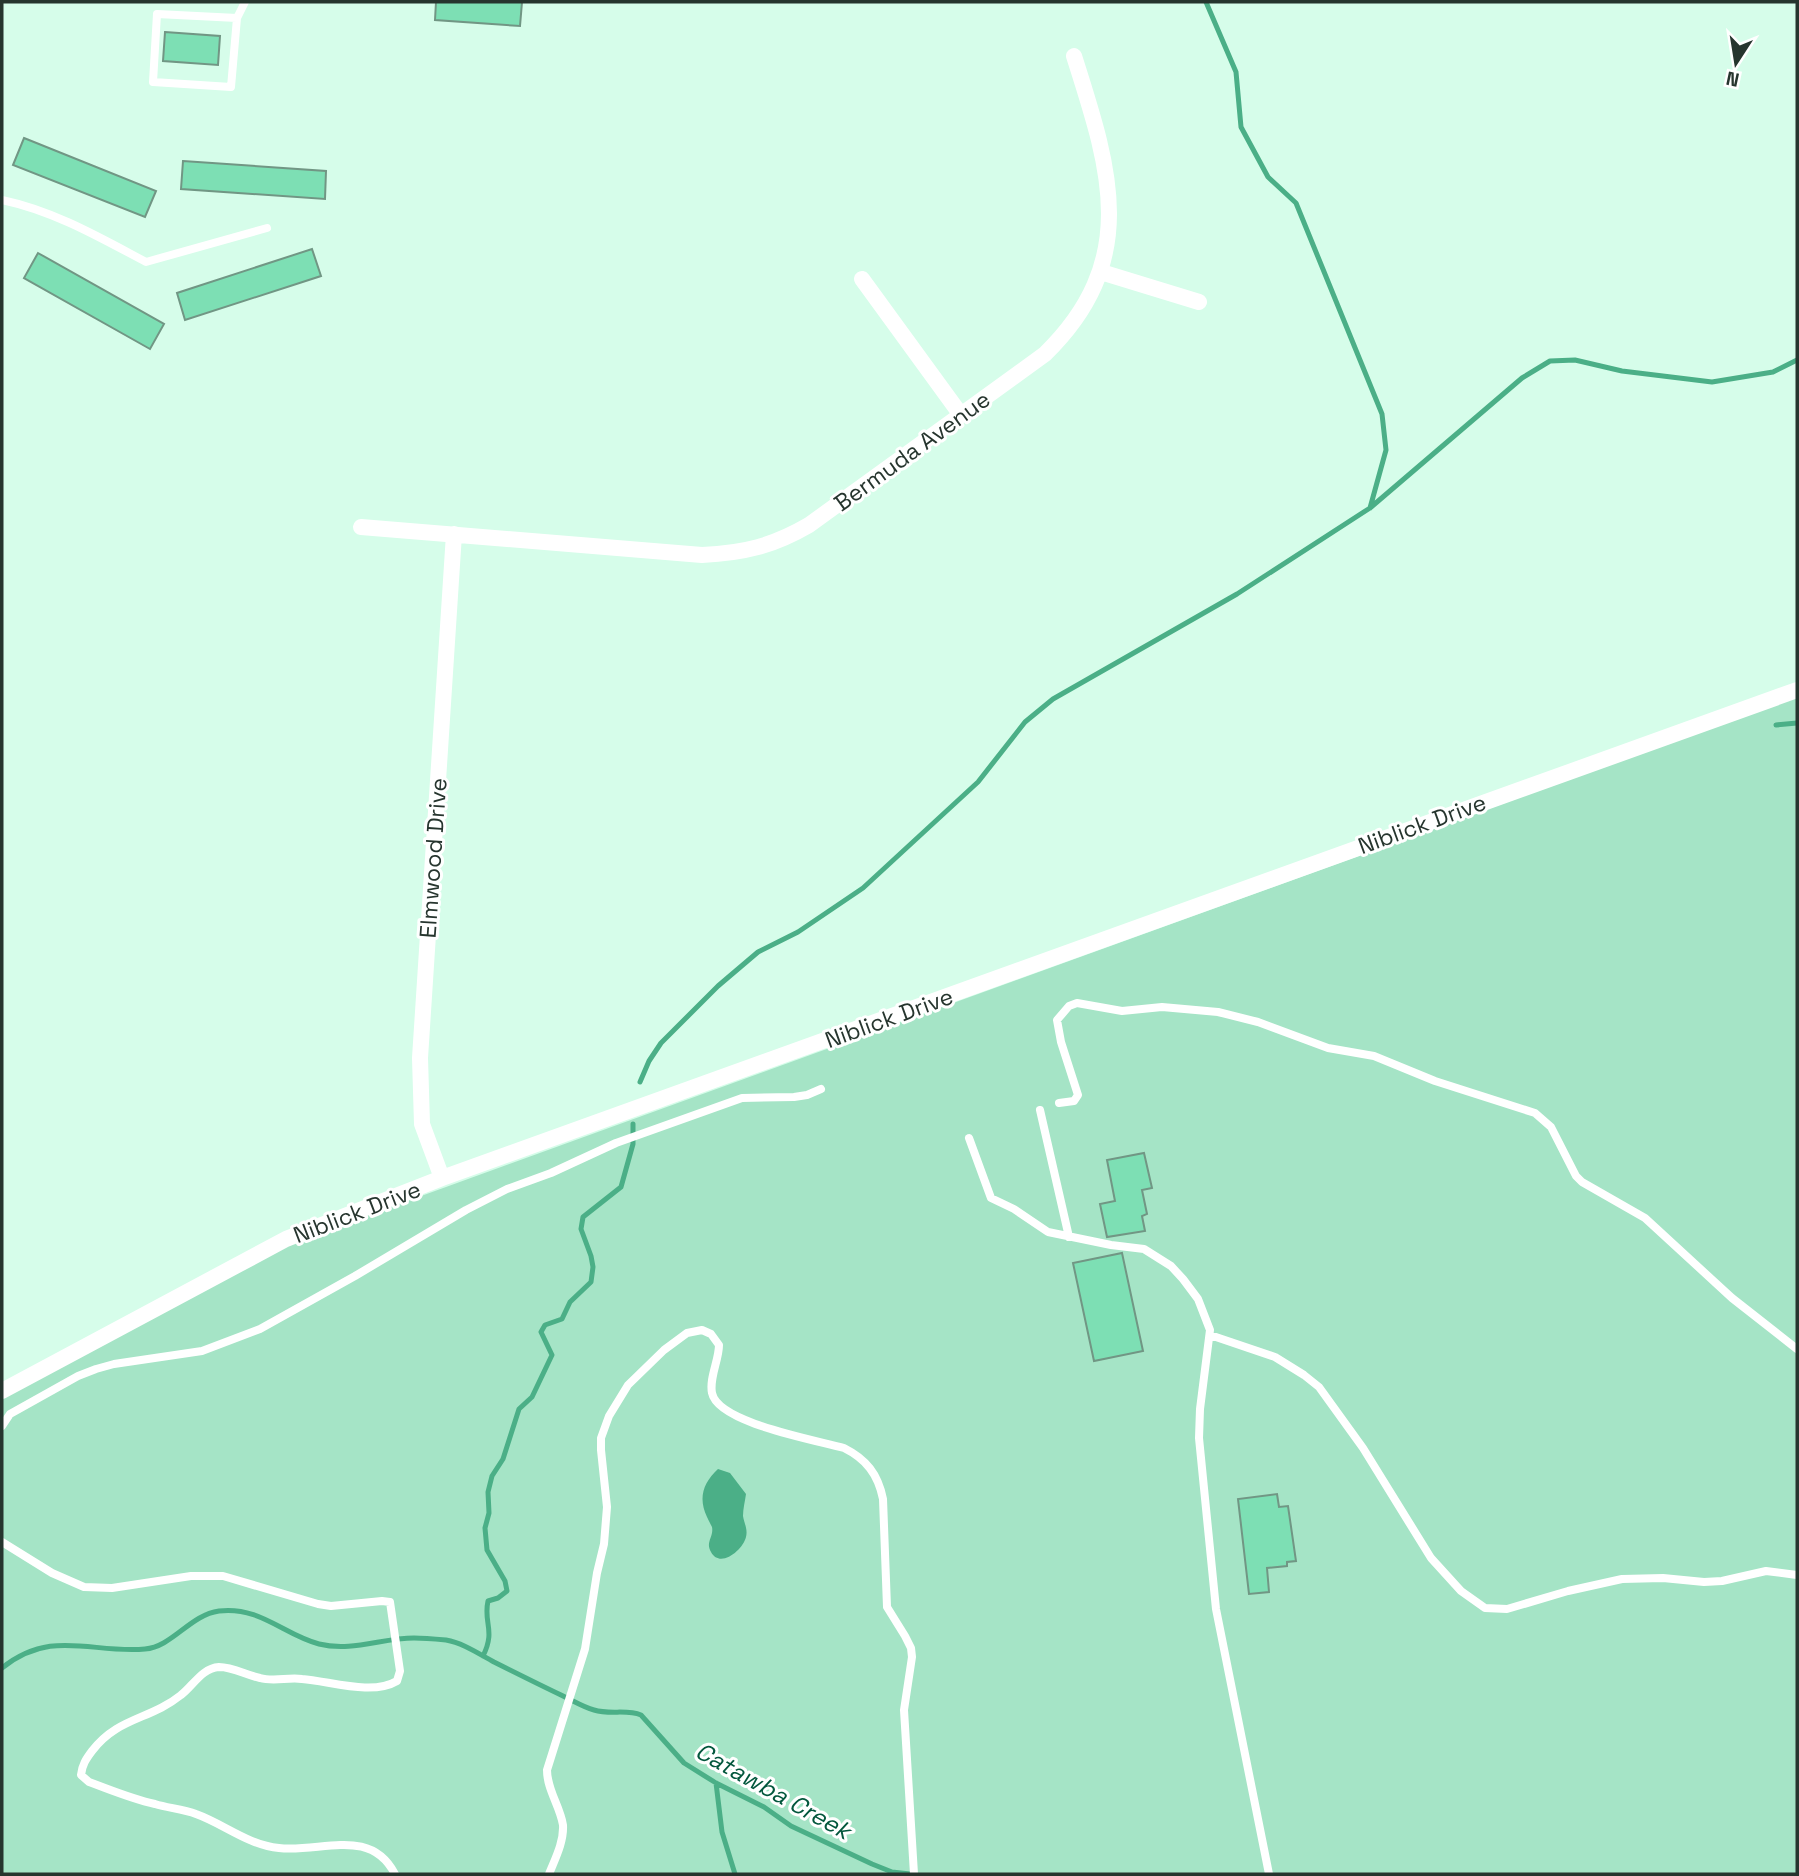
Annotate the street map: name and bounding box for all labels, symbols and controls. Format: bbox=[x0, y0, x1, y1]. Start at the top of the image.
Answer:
north arrow bbox=[1701, 28, 1771, 98]
text: N bbox=[1724, 66, 1741, 93]
street label: Bermuda Avenue bbox=[828, 384, 996, 518]
street label: Elmwood Drive bbox=[412, 777, 454, 939]
street label: Niblick Drive bbox=[1354, 787, 1490, 861]
street label: Niblick Drive bbox=[821, 981, 957, 1055]
street label: Niblick Drive bbox=[289, 1174, 425, 1250]
water label: Catawba Creek bbox=[690, 1735, 859, 1848]

